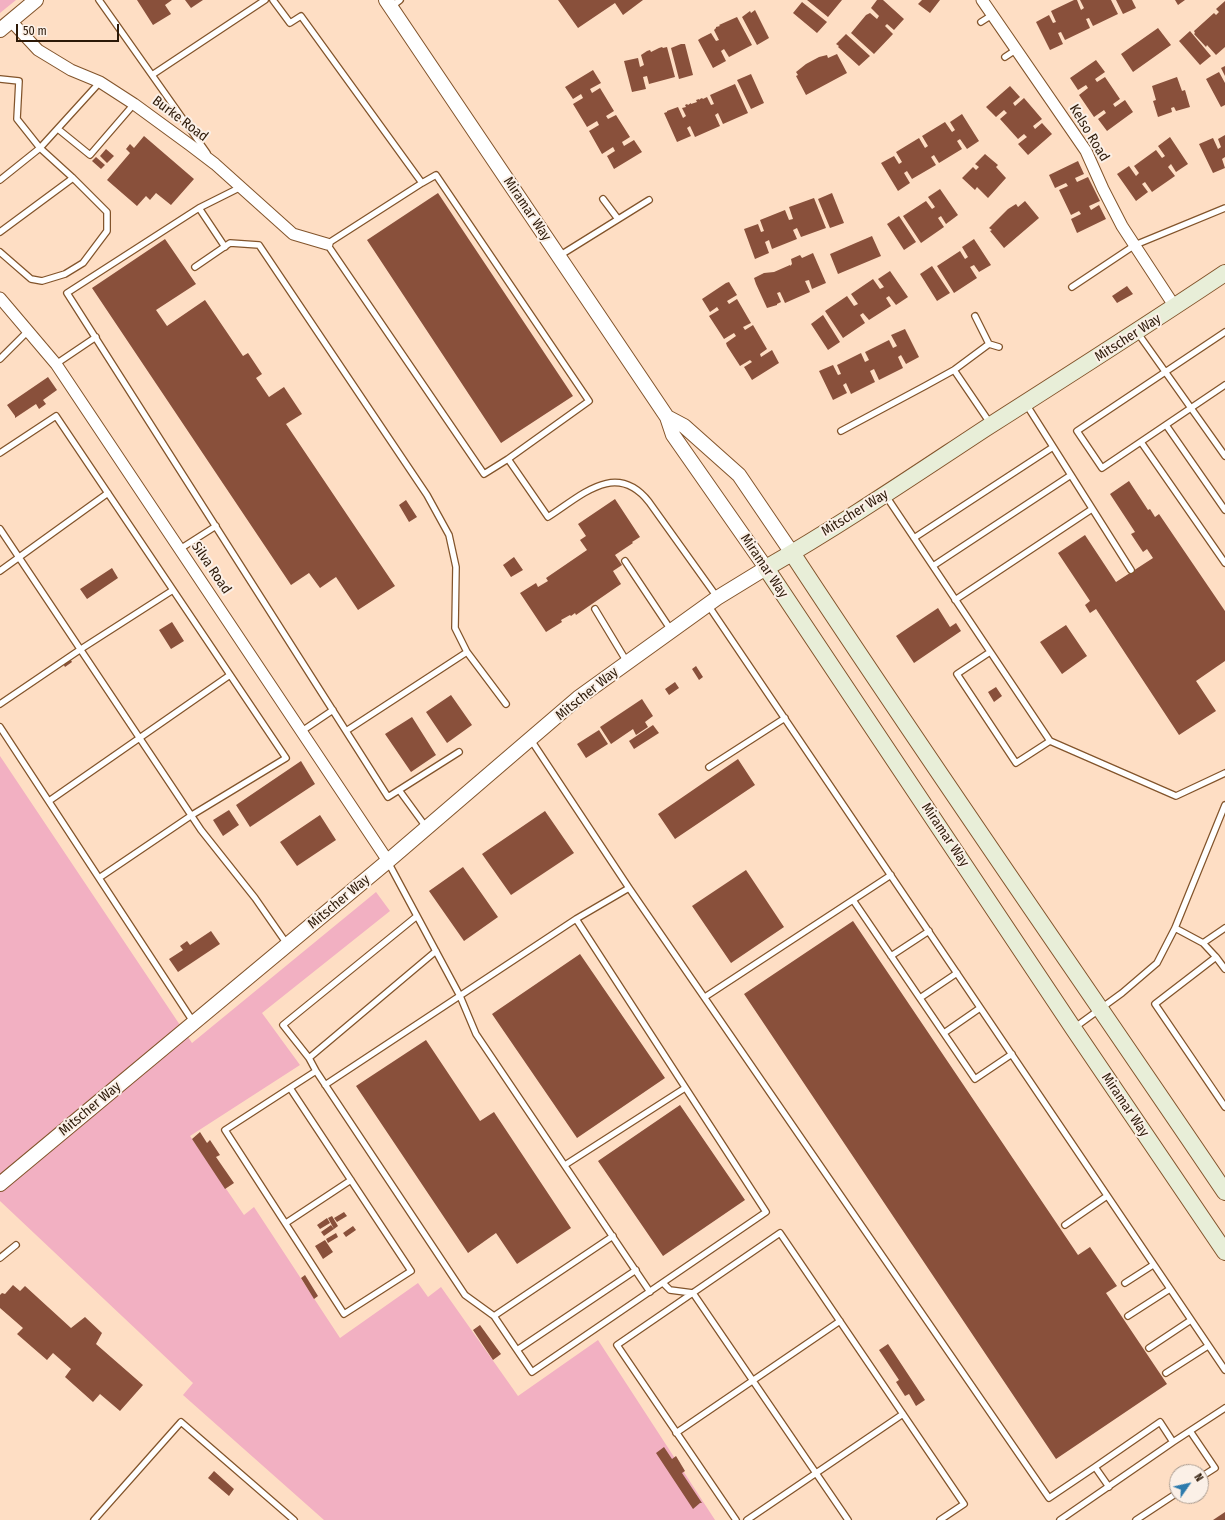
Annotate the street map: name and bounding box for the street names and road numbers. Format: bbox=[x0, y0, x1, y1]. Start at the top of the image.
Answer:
street label: Burke Road bbox=[149, 93, 211, 145]
street label: Kelso Road bbox=[1065, 101, 1113, 165]
street label: Miramar Way bbox=[499, 174, 555, 244]
street label: Mitscher Way bbox=[1092, 310, 1164, 366]
street label: Mitscher Way bbox=[819, 486, 891, 540]
street label: Miramar Way bbox=[736, 531, 792, 601]
street label: Silva Road bbox=[187, 539, 235, 597]
street label: Mitscher Way bbox=[552, 664, 622, 724]
street label: Miramar Way bbox=[917, 800, 973, 870]
street label: Mitscher Way bbox=[305, 871, 373, 933]
street label: Miramar Way bbox=[1097, 1070, 1153, 1140]
street label: Mitscher Way bbox=[56, 1078, 124, 1140]

